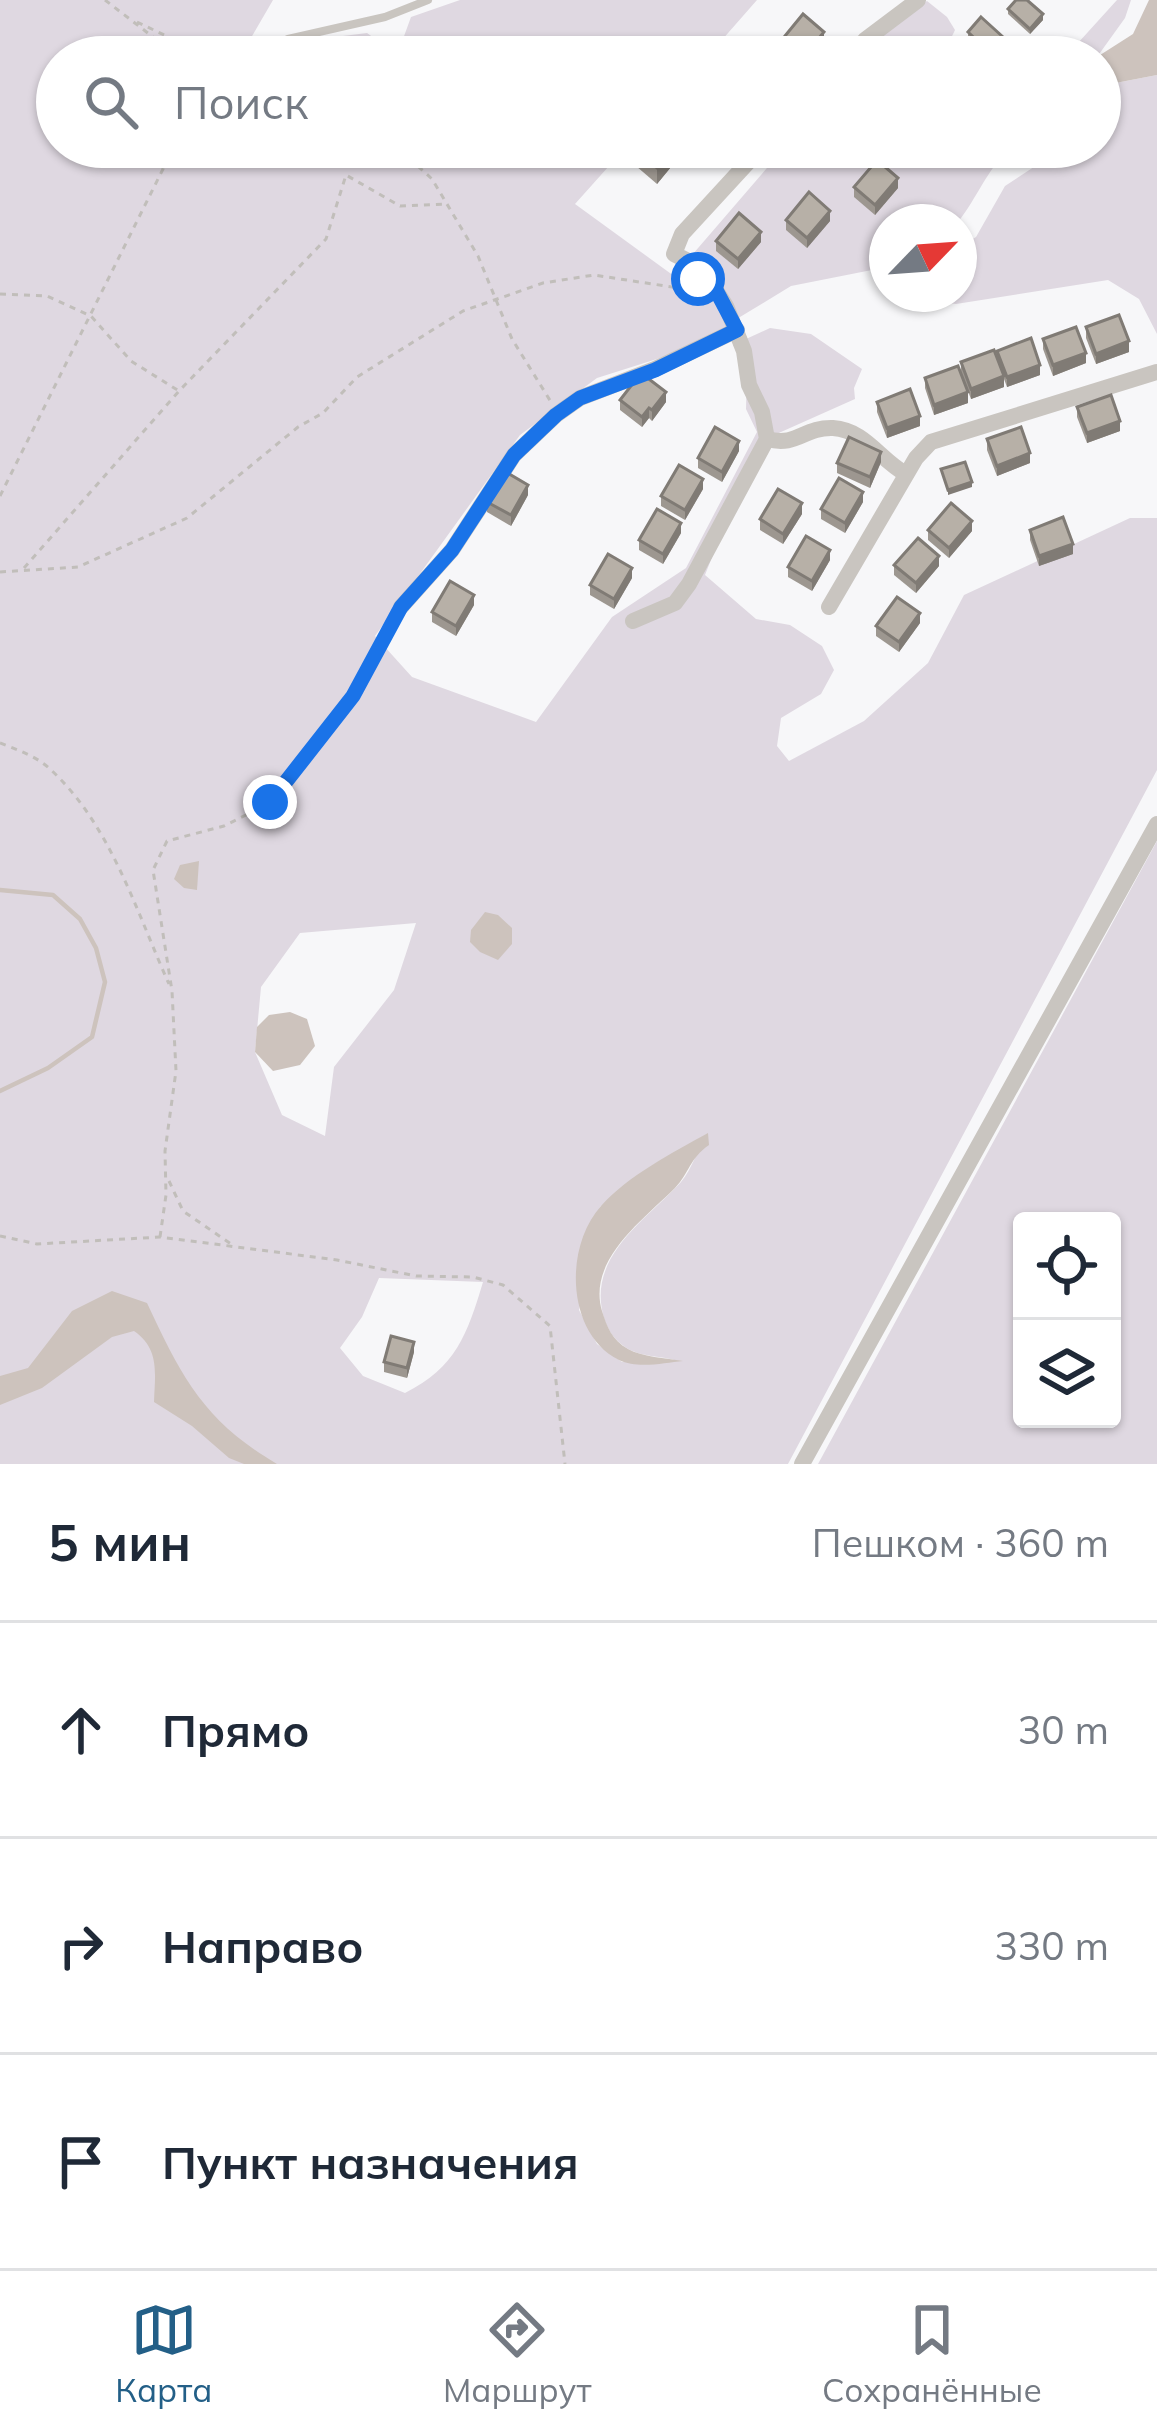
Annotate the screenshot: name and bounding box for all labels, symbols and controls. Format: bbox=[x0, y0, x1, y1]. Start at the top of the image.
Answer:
search box bbox=[36, 36, 1121, 168]
icon: search bbox=[78, 69, 144, 135]
text: Поиск bbox=[174, 74, 308, 130]
north arrow bbox=[869, 204, 977, 312]
route start bbox=[671, 252, 725, 306]
route end bbox=[243, 775, 297, 829]
map controls bbox=[1013, 1212, 1121, 1428]
button: locate bbox=[1013, 1212, 1121, 1320]
button: layers bbox=[1013, 1320, 1121, 1428]
text: 5 мин bbox=[48, 1510, 191, 1574]
text: Пешком · 360 m bbox=[812, 1518, 1109, 1567]
icon: ahead bbox=[48, 1697, 114, 1763]
text: Прямо bbox=[162, 1702, 310, 1758]
text: 30 m bbox=[1018, 1705, 1109, 1754]
icon: right bbox=[48, 1913, 114, 1979]
text: Направо bbox=[162, 1918, 363, 1974]
text: 330 m bbox=[994, 1921, 1109, 1970]
icon: arrive bbox=[48, 2129, 114, 2195]
text: Пункт назначения bbox=[162, 2134, 579, 2190]
tab: Карта bbox=[115, 2297, 212, 2410]
tab: Маршрут bbox=[443, 2297, 591, 2410]
tab: Сохранённые bbox=[822, 2297, 1042, 2410]

